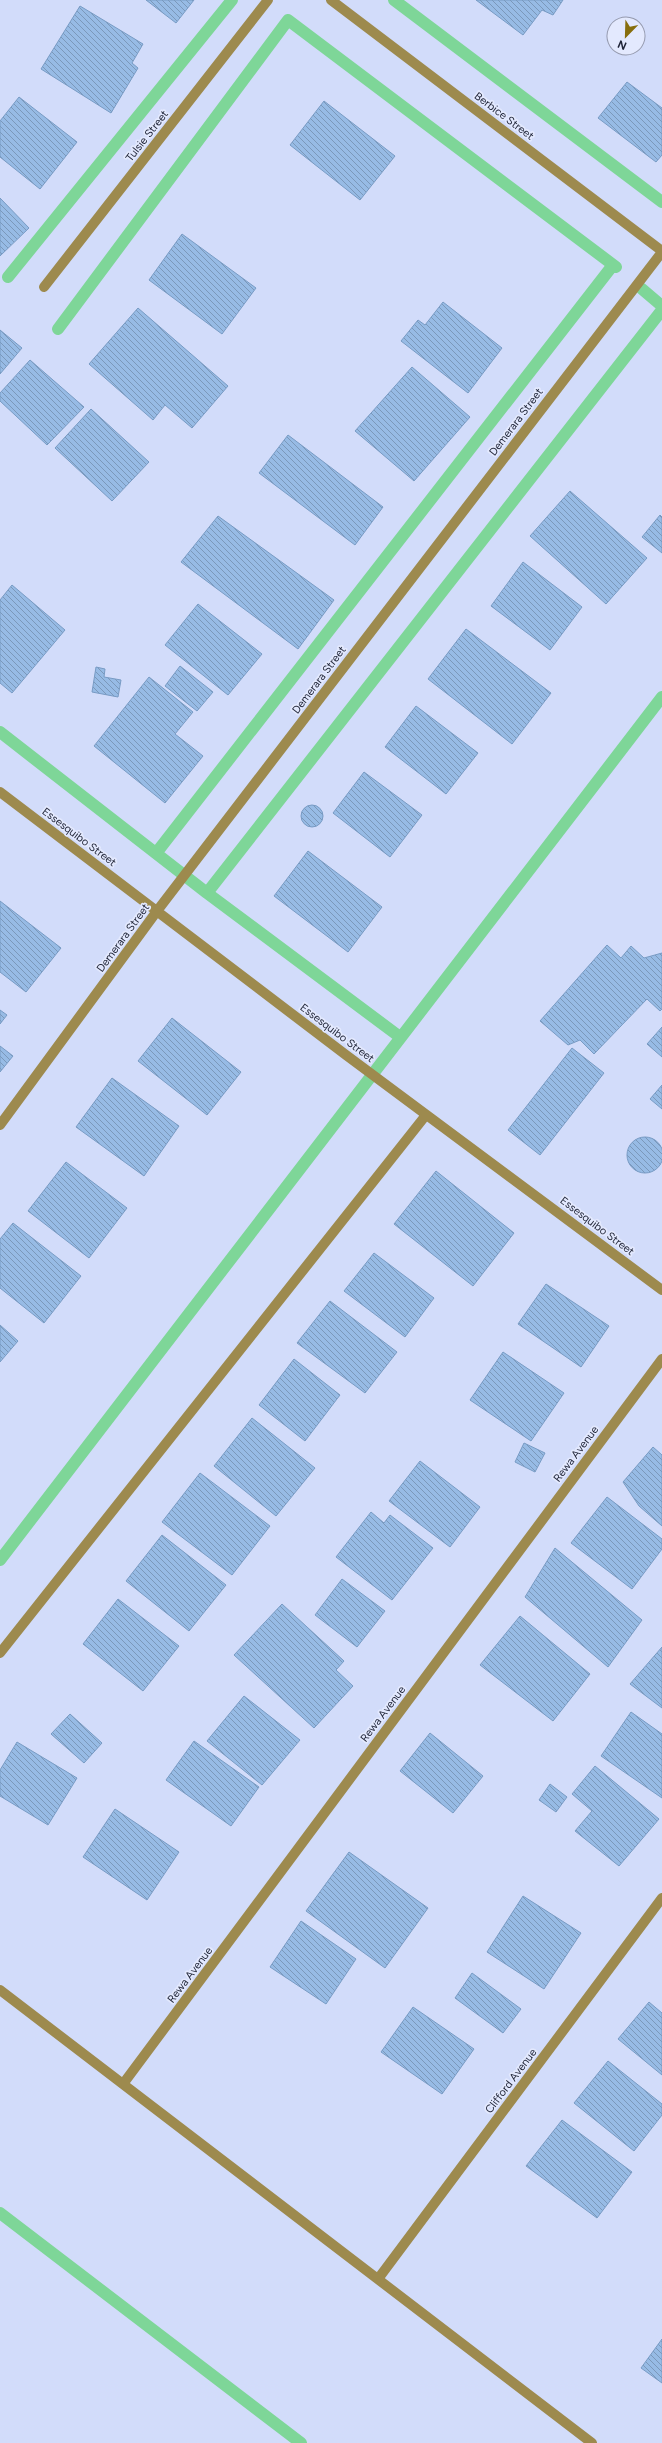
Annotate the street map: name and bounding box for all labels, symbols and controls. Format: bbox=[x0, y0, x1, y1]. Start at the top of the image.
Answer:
north arrow bbox=[606, 16, 646, 56]
text: N bbox=[616, 37, 629, 52]
street label: Berbice Street bbox=[472, 89, 536, 143]
street label: Tulsie Street bbox=[123, 108, 171, 164]
street label: Demerara Street bbox=[486, 386, 546, 458]
street label: Demerara Street bbox=[289, 644, 349, 716]
street label: Essesquibo Street bbox=[39, 805, 119, 869]
street label: Demerara Street bbox=[94, 901, 152, 975]
street label: Essesquibo Street bbox=[297, 1001, 377, 1065]
street label: Essesquibo Street bbox=[557, 1194, 637, 1258]
street label: Rewa Avenue bbox=[551, 1423, 601, 1485]
street label: Rewa Avenue bbox=[358, 1683, 408, 1745]
street label: Rewa Avenue bbox=[165, 1944, 215, 2006]
street label: Clifford Avenue bbox=[483, 2046, 539, 2116]

